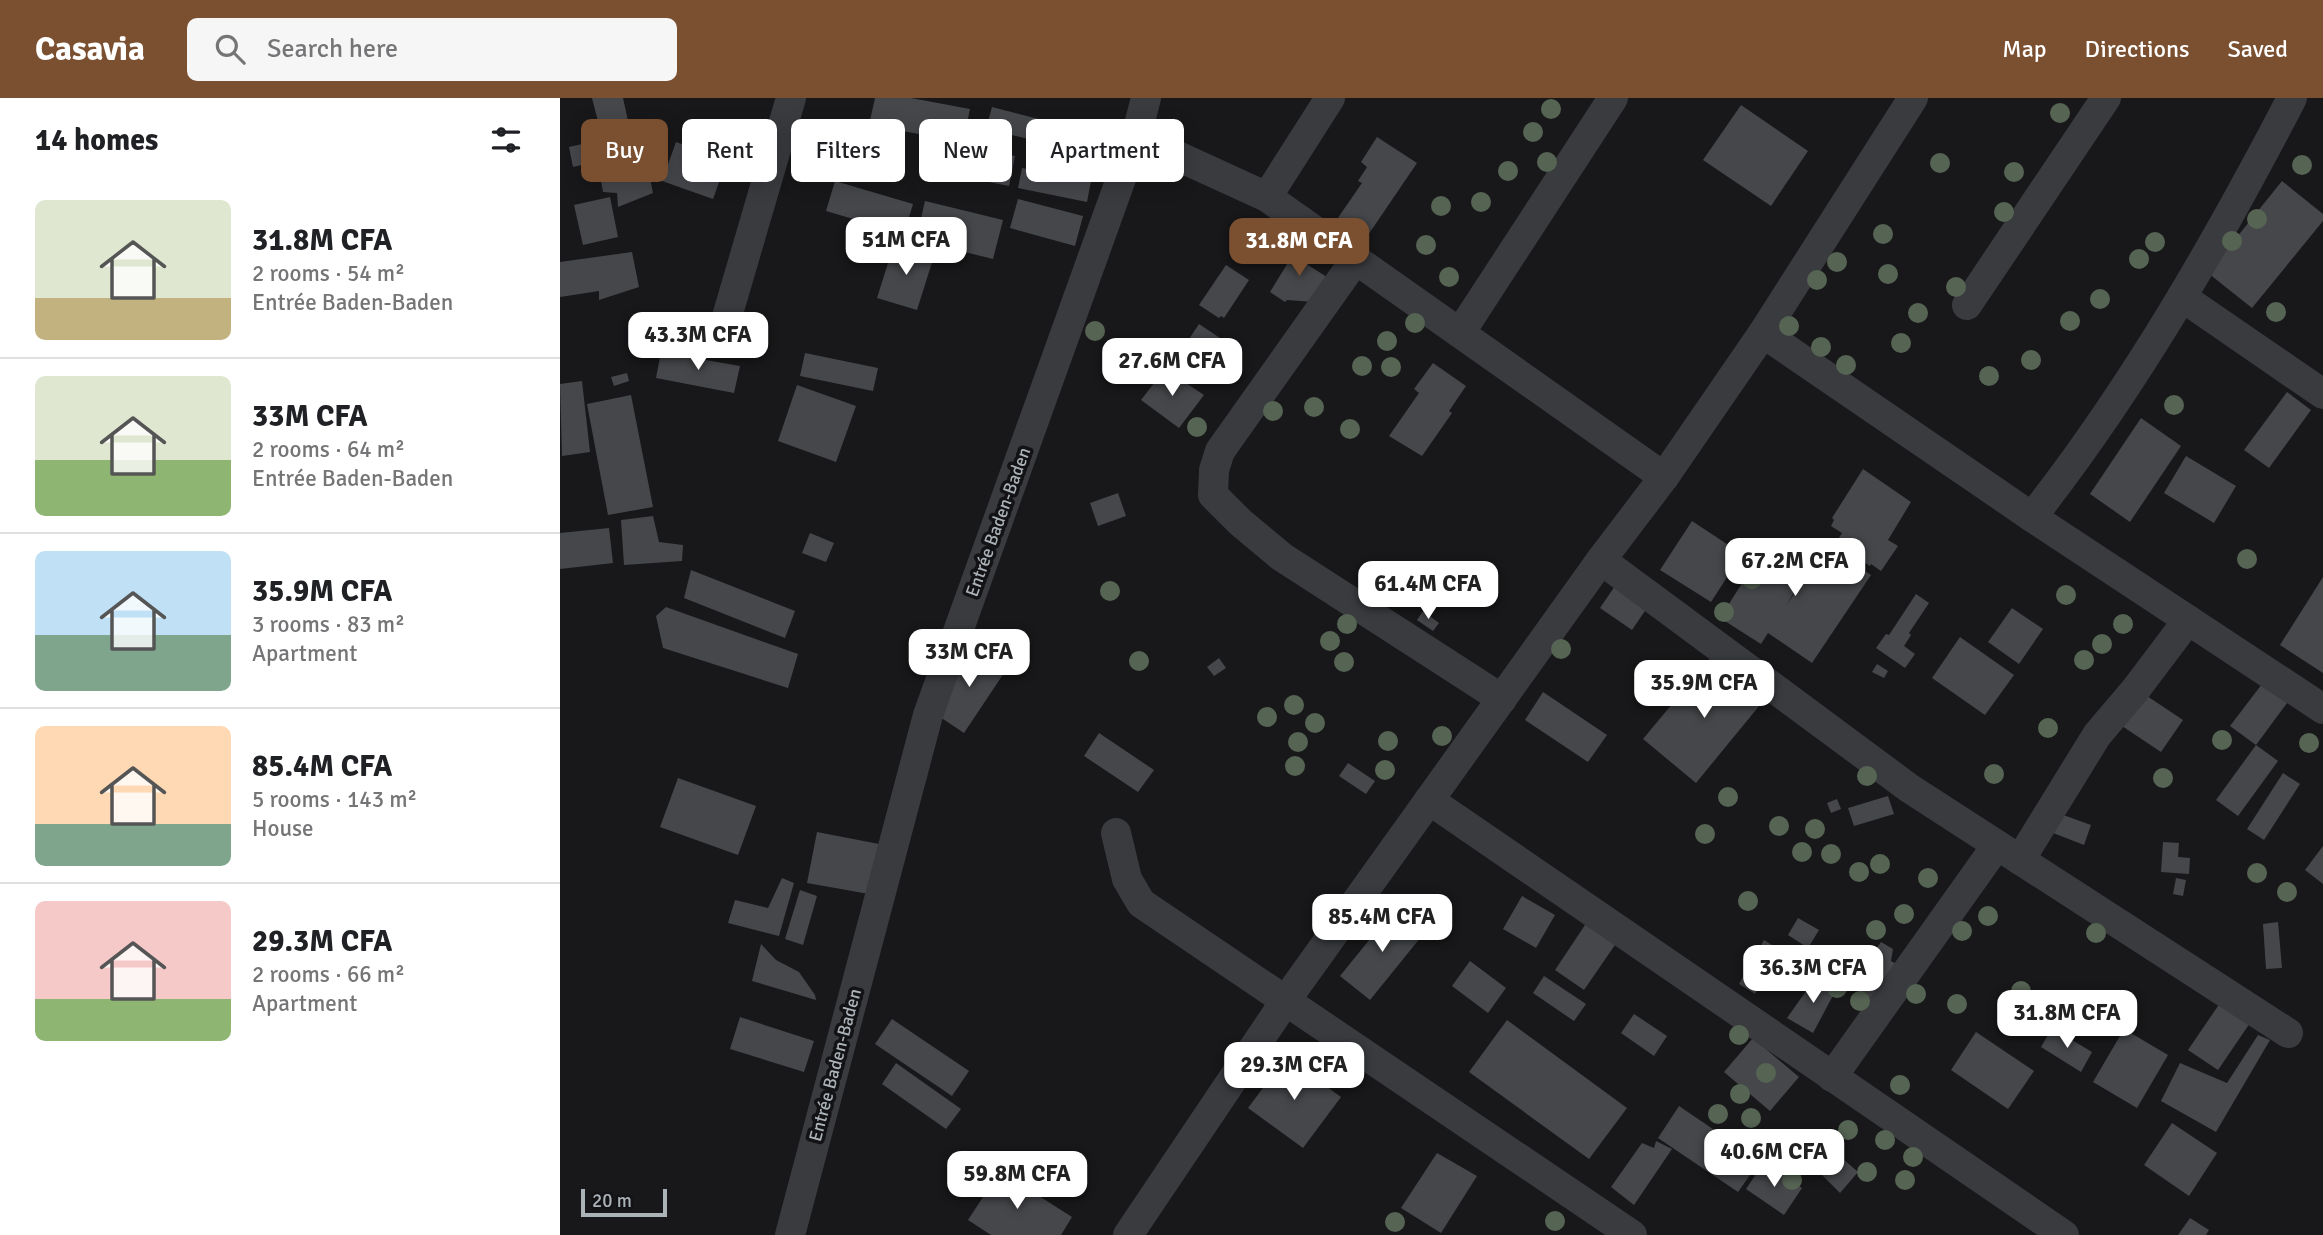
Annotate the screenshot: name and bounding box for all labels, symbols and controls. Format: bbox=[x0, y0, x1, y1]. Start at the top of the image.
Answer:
search box bbox=[187, 18, 677, 81]
text: Casavia bbox=[35, 29, 145, 70]
icon: search bbox=[211, 30, 249, 68]
text: Search here bbox=[267, 33, 398, 65]
text: Map bbox=[2002, 34, 2047, 64]
text: Directions bbox=[2085, 34, 2190, 64]
text: Saved bbox=[2228, 34, 2288, 64]
chip: Buy bbox=[581, 119, 668, 182]
chip: Rent bbox=[682, 119, 777, 182]
chip: Filters bbox=[791, 119, 905, 182]
chip: New bbox=[919, 119, 1012, 182]
chip: Apartment bbox=[1026, 119, 1184, 182]
icon: filters bbox=[487, 121, 525, 159]
text: 14 homes bbox=[35, 122, 158, 159]
pin: 51M CFA bbox=[841, 218, 971, 277]
pin: 31.8M CFA bbox=[1219, 218, 1379, 278]
text: 31.8M CFA bbox=[252, 222, 392, 259]
text: 51M CFA bbox=[862, 225, 950, 254]
text: 31.8M CFA bbox=[1245, 226, 1353, 255]
icon: home bbox=[91, 228, 175, 312]
text: 2 rooms · 54 m² bbox=[252, 259, 405, 288]
text: Entrée Baden-Baden bbox=[252, 288, 453, 317]
pin: 43.3M CFA bbox=[618, 313, 778, 372]
text: 43.3M CFA bbox=[644, 320, 752, 349]
pin: 27.6M CFA bbox=[1092, 338, 1252, 398]
text: 27.6M CFA bbox=[1118, 346, 1226, 375]
text: 33M CFA bbox=[252, 398, 368, 435]
icon: home bbox=[91, 404, 175, 488]
text: 2 rooms · 64 m² bbox=[252, 435, 405, 464]
street label: Entrée Baden-Baden bbox=[961, 444, 1035, 600]
text: Entrée Baden-Baden bbox=[252, 464, 453, 493]
pin: 67.2M CFA bbox=[1715, 538, 1875, 598]
text: 67.2M CFA bbox=[1741, 546, 1849, 575]
pin: 61.4M CFA bbox=[1348, 561, 1508, 621]
text: 61.4M CFA bbox=[1374, 569, 1482, 598]
text: 35.9M CFA bbox=[252, 573, 392, 610]
icon: home bbox=[91, 579, 175, 663]
text: 3 rooms · 83 m² bbox=[252, 610, 405, 639]
pin: 33M CFA bbox=[904, 630, 1034, 689]
text: 33M CFA bbox=[925, 637, 1013, 666]
text: Apartment bbox=[252, 639, 357, 668]
pin: 35.9M CFA bbox=[1624, 660, 1784, 720]
text: 35.9M CFA bbox=[1650, 668, 1758, 697]
text: 85.4M CFA bbox=[252, 748, 392, 785]
icon: home bbox=[91, 754, 175, 838]
text: 5 rooms · 143 m² bbox=[252, 785, 417, 814]
text: House bbox=[252, 814, 314, 843]
pin: 85.4M CFA bbox=[1302, 894, 1462, 954]
text: 85.4M CFA bbox=[1328, 902, 1436, 931]
text: 29.3M CFA bbox=[252, 923, 392, 960]
icon: home bbox=[91, 929, 175, 1013]
pin: 36.3M CFA bbox=[1733, 946, 1893, 1005]
text: 36.3M CFA bbox=[1759, 953, 1867, 982]
text: 2 rooms · 66 m² bbox=[252, 960, 405, 989]
street label: Entrée Baden-Baden bbox=[804, 986, 866, 1144]
text: Apartment bbox=[252, 989, 357, 1018]
pin: 31.8M CFA bbox=[1987, 990, 2147, 1050]
text: 31.8M CFA bbox=[2013, 998, 2121, 1027]
pin: 29.3M CFA bbox=[1214, 1042, 1374, 1102]
text: 29.3M CFA bbox=[1240, 1050, 1348, 1079]
pin: 40.6M CFA bbox=[1694, 1130, 1854, 1189]
text: 40.6M CFA bbox=[1720, 1137, 1828, 1166]
pin: 59.8M CFA bbox=[937, 1152, 1097, 1211]
text: 59.8M CFA bbox=[963, 1159, 1071, 1188]
scale bar bbox=[581, 1186, 667, 1218]
text: 20 m bbox=[592, 1189, 632, 1213]

